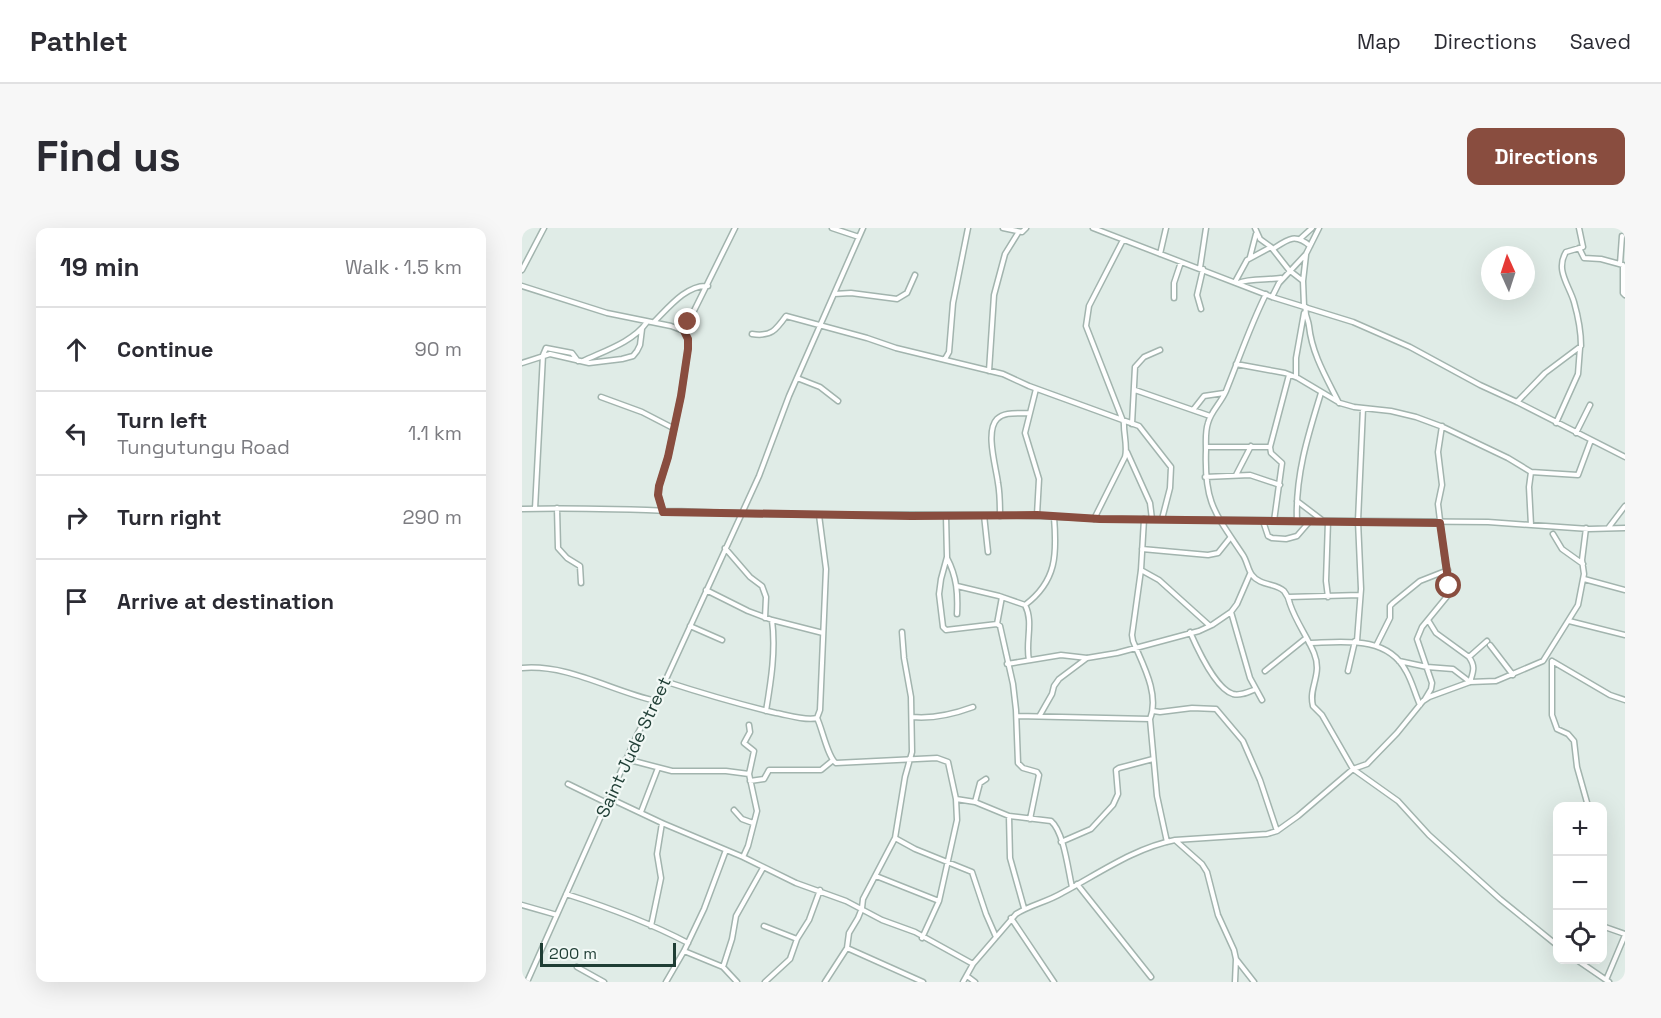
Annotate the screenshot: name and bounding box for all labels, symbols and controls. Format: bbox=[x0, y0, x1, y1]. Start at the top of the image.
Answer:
text: Pathlet bbox=[30, 23, 128, 59]
text: Map bbox=[1357, 28, 1401, 55]
text: Directions bbox=[1434, 28, 1537, 55]
text: Saved bbox=[1570, 28, 1631, 55]
button: Directions bbox=[1467, 128, 1625, 185]
text: Find us bbox=[36, 130, 181, 183]
north arrow bbox=[1481, 246, 1535, 300]
text: 19 min bbox=[60, 250, 140, 284]
text: Walk · 1.5 km bbox=[345, 254, 462, 280]
route end bbox=[674, 308, 700, 334]
icon: ahead bbox=[60, 333, 93, 366]
text: Continue bbox=[117, 335, 213, 363]
text: 90 m bbox=[415, 336, 462, 362]
text: Turn left bbox=[117, 406, 207, 434]
icon: left bbox=[60, 417, 93, 450]
text: 1.1 km bbox=[408, 420, 462, 446]
text: Tungutungu Road bbox=[117, 434, 290, 460]
icon: right bbox=[60, 501, 93, 534]
text: Turn right bbox=[117, 503, 222, 531]
text: 290 m bbox=[403, 504, 462, 530]
route start bbox=[1435, 572, 1461, 598]
icon: arrive bbox=[60, 585, 93, 618]
text: Arrive at destination bbox=[117, 587, 334, 615]
street label: Saint Jude Street bbox=[590, 673, 676, 821]
map controls bbox=[1553, 802, 1607, 964]
button: + bbox=[1553, 802, 1607, 856]
button: − bbox=[1553, 856, 1607, 910]
button: locate bbox=[1553, 910, 1607, 964]
scale bar bbox=[540, 940, 676, 968]
text: 200 m bbox=[549, 943, 597, 964]

